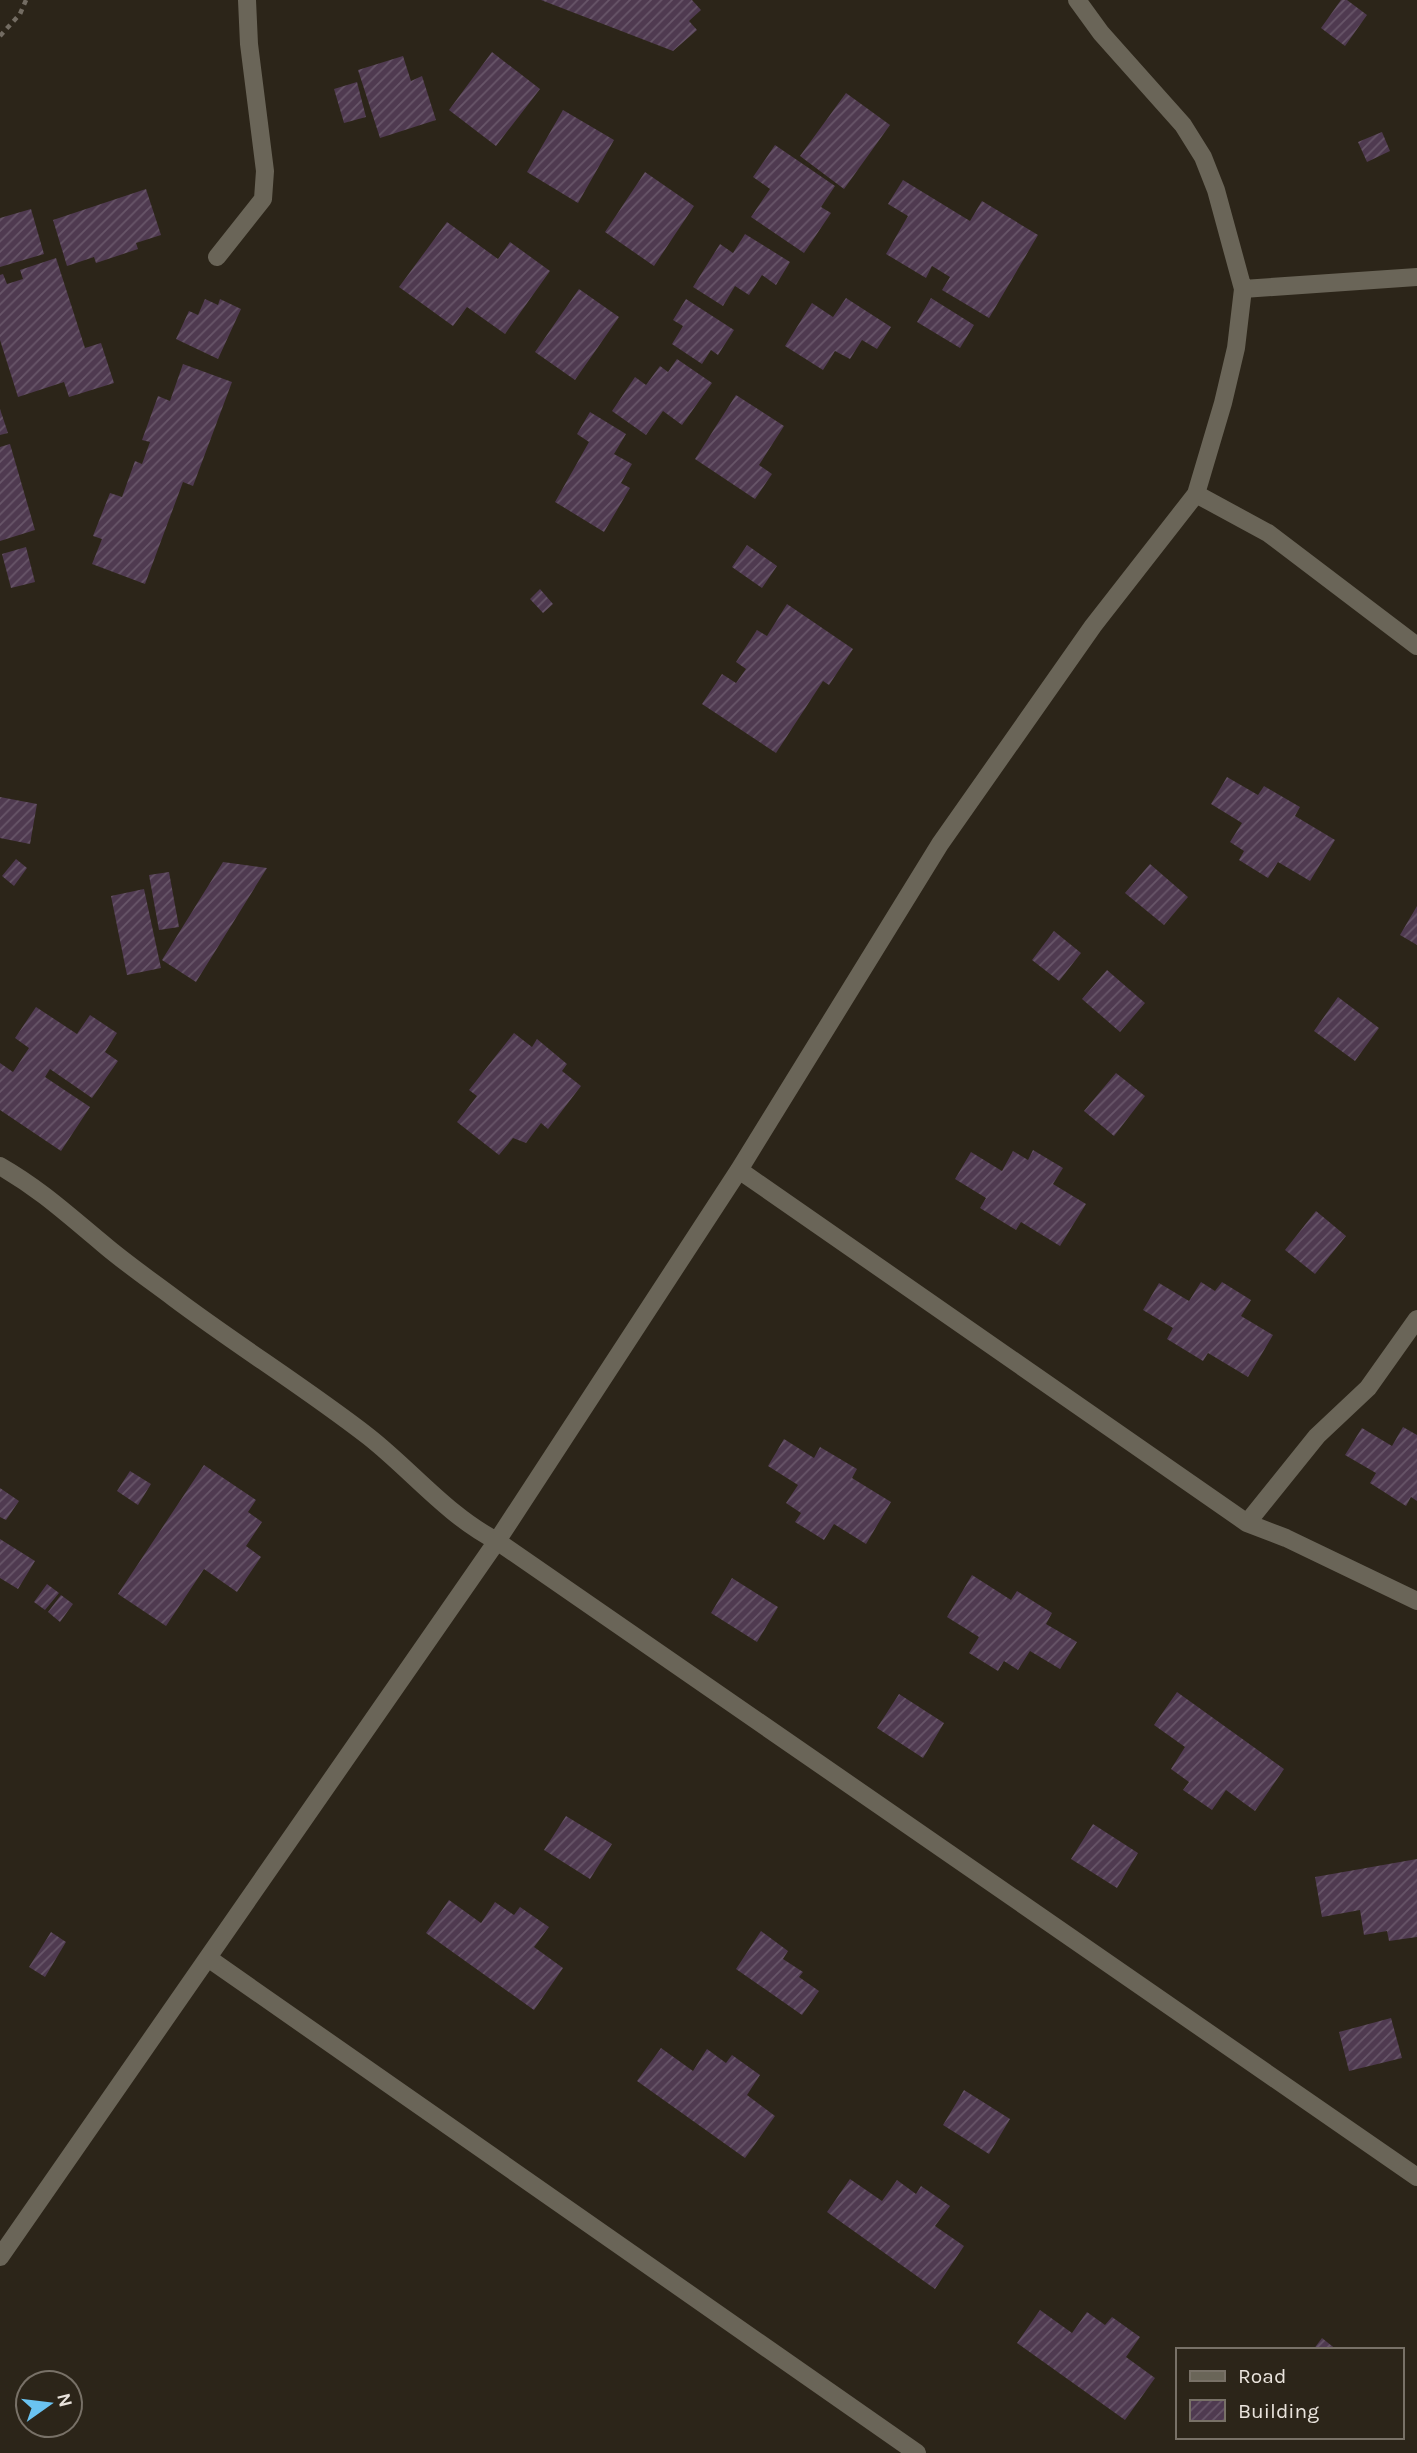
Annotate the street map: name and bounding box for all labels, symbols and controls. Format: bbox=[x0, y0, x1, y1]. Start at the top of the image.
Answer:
legend bbox=[1176, 2348, 1403, 2439]
text: Road bbox=[1238, 2364, 1286, 2388]
north arrow bbox=[14, 2369, 84, 2439]
text: N bbox=[52, 2391, 77, 2409]
text: Building bbox=[1238, 2399, 1319, 2423]

